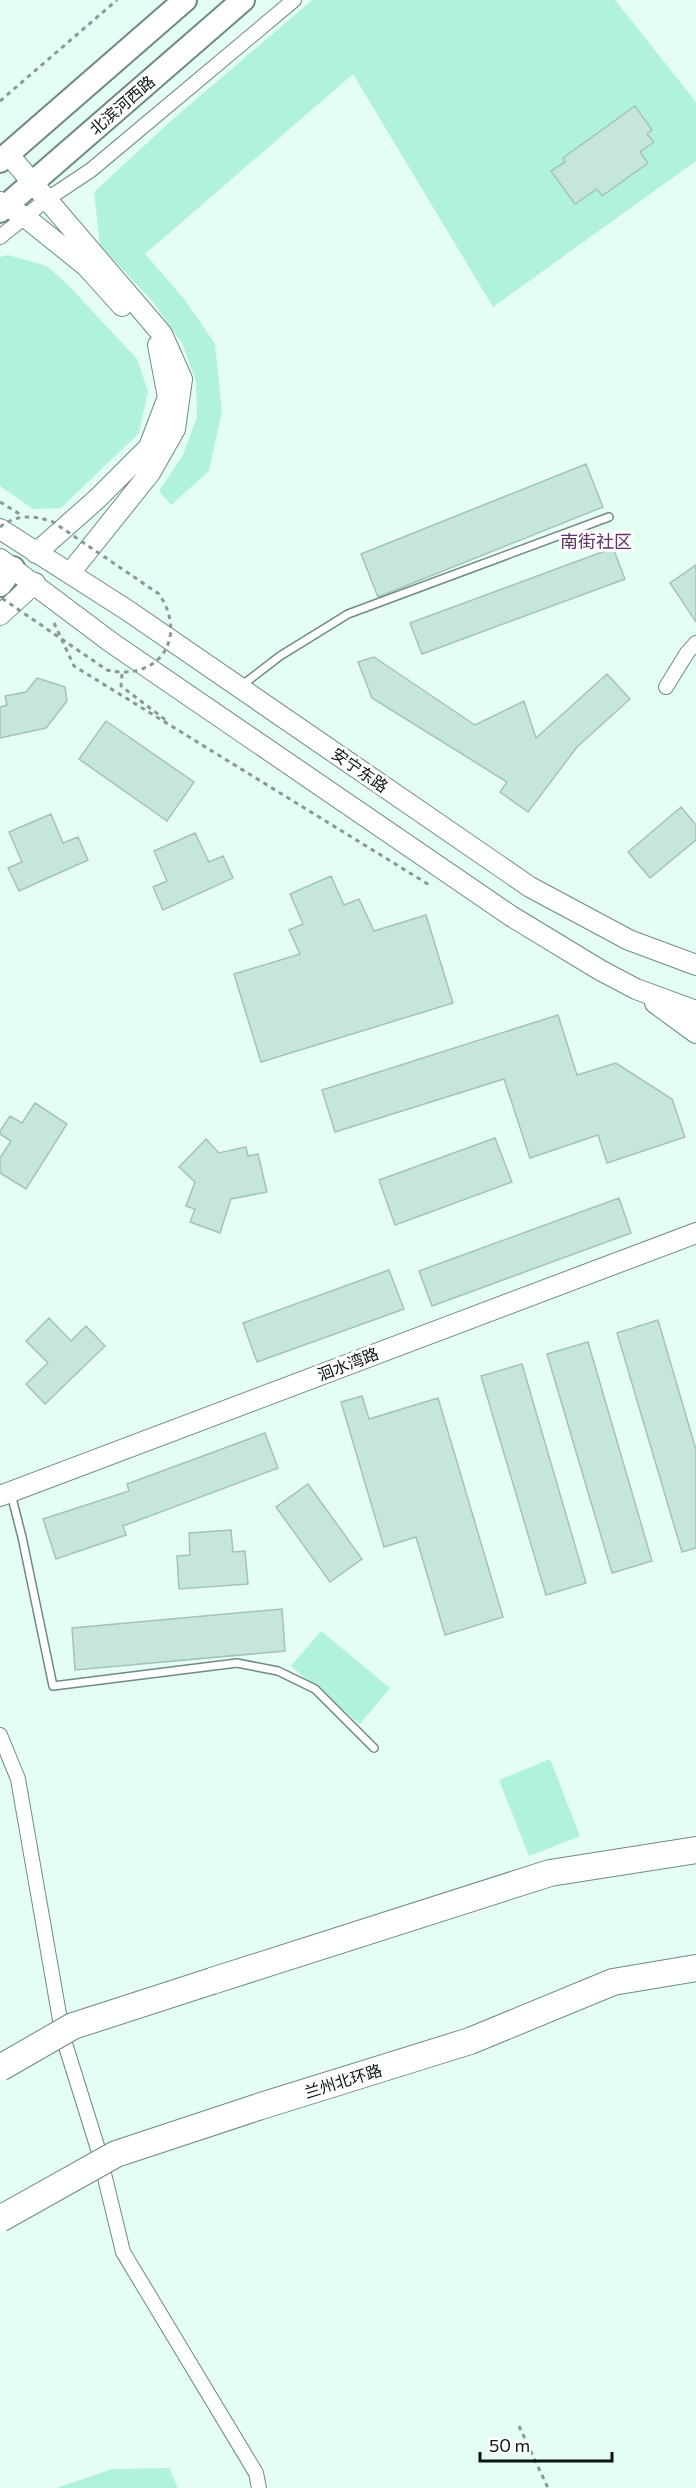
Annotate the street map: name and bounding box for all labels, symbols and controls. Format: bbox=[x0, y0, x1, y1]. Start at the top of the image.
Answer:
street label: 北滨河西路 bbox=[85, 71, 158, 138]
district label: 南街社区 bbox=[560, 530, 632, 552]
street label: 安宁东路 bbox=[329, 743, 392, 796]
street label: 洄水湾路 bbox=[315, 1343, 381, 1384]
street label: 兰州北环路 bbox=[302, 2060, 384, 2101]
scale bar bbox=[480, 2425, 612, 2463]
text: 50 m bbox=[489, 2434, 530, 2456]

